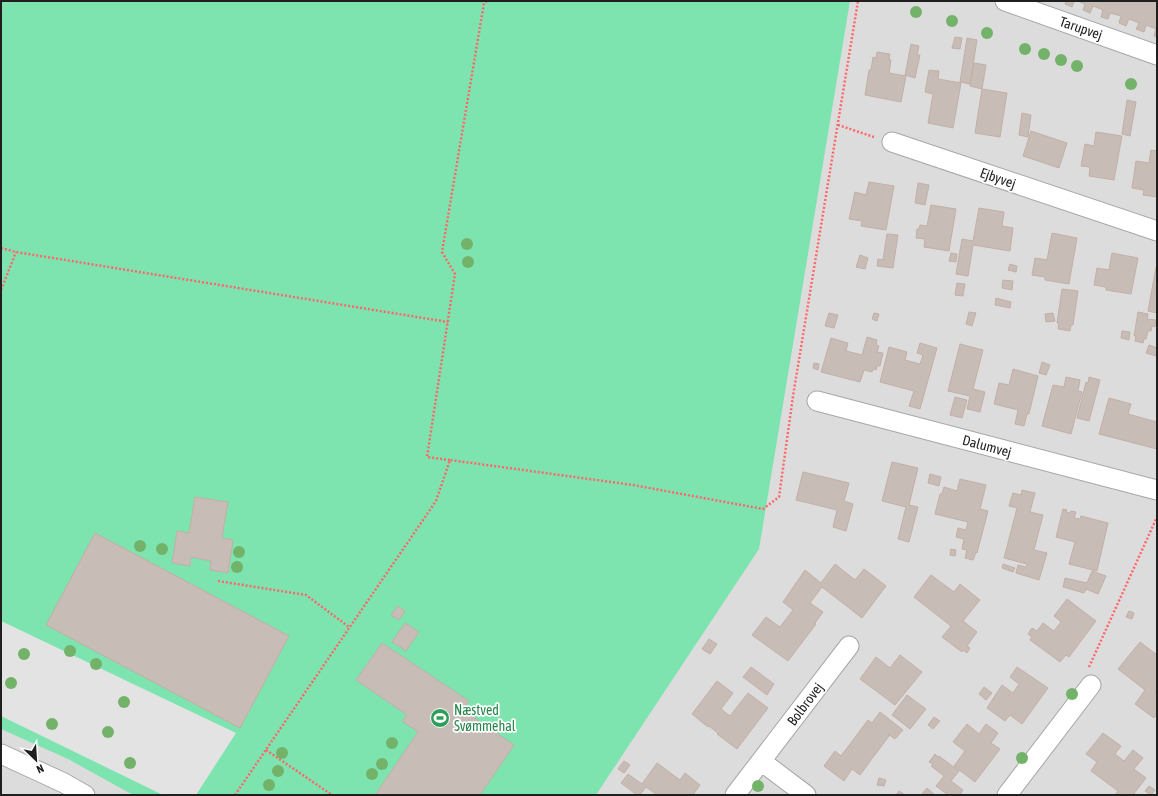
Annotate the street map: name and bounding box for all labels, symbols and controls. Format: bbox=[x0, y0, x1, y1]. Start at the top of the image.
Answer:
street label: Tarupvej bbox=[1057, 13, 1105, 43]
street label: Ejbyvej bbox=[978, 164, 1018, 192]
street label: Dalumvej bbox=[961, 432, 1013, 460]
street label: Bolbrovej bbox=[784, 679, 826, 729]
place label: Næstved Svømmehal bbox=[454, 702, 516, 734]
sports icon: Næstved Svømmehal bbox=[429, 707, 451, 729]
north arrow bbox=[16, 740, 56, 780]
text: N bbox=[35, 762, 46, 776]

